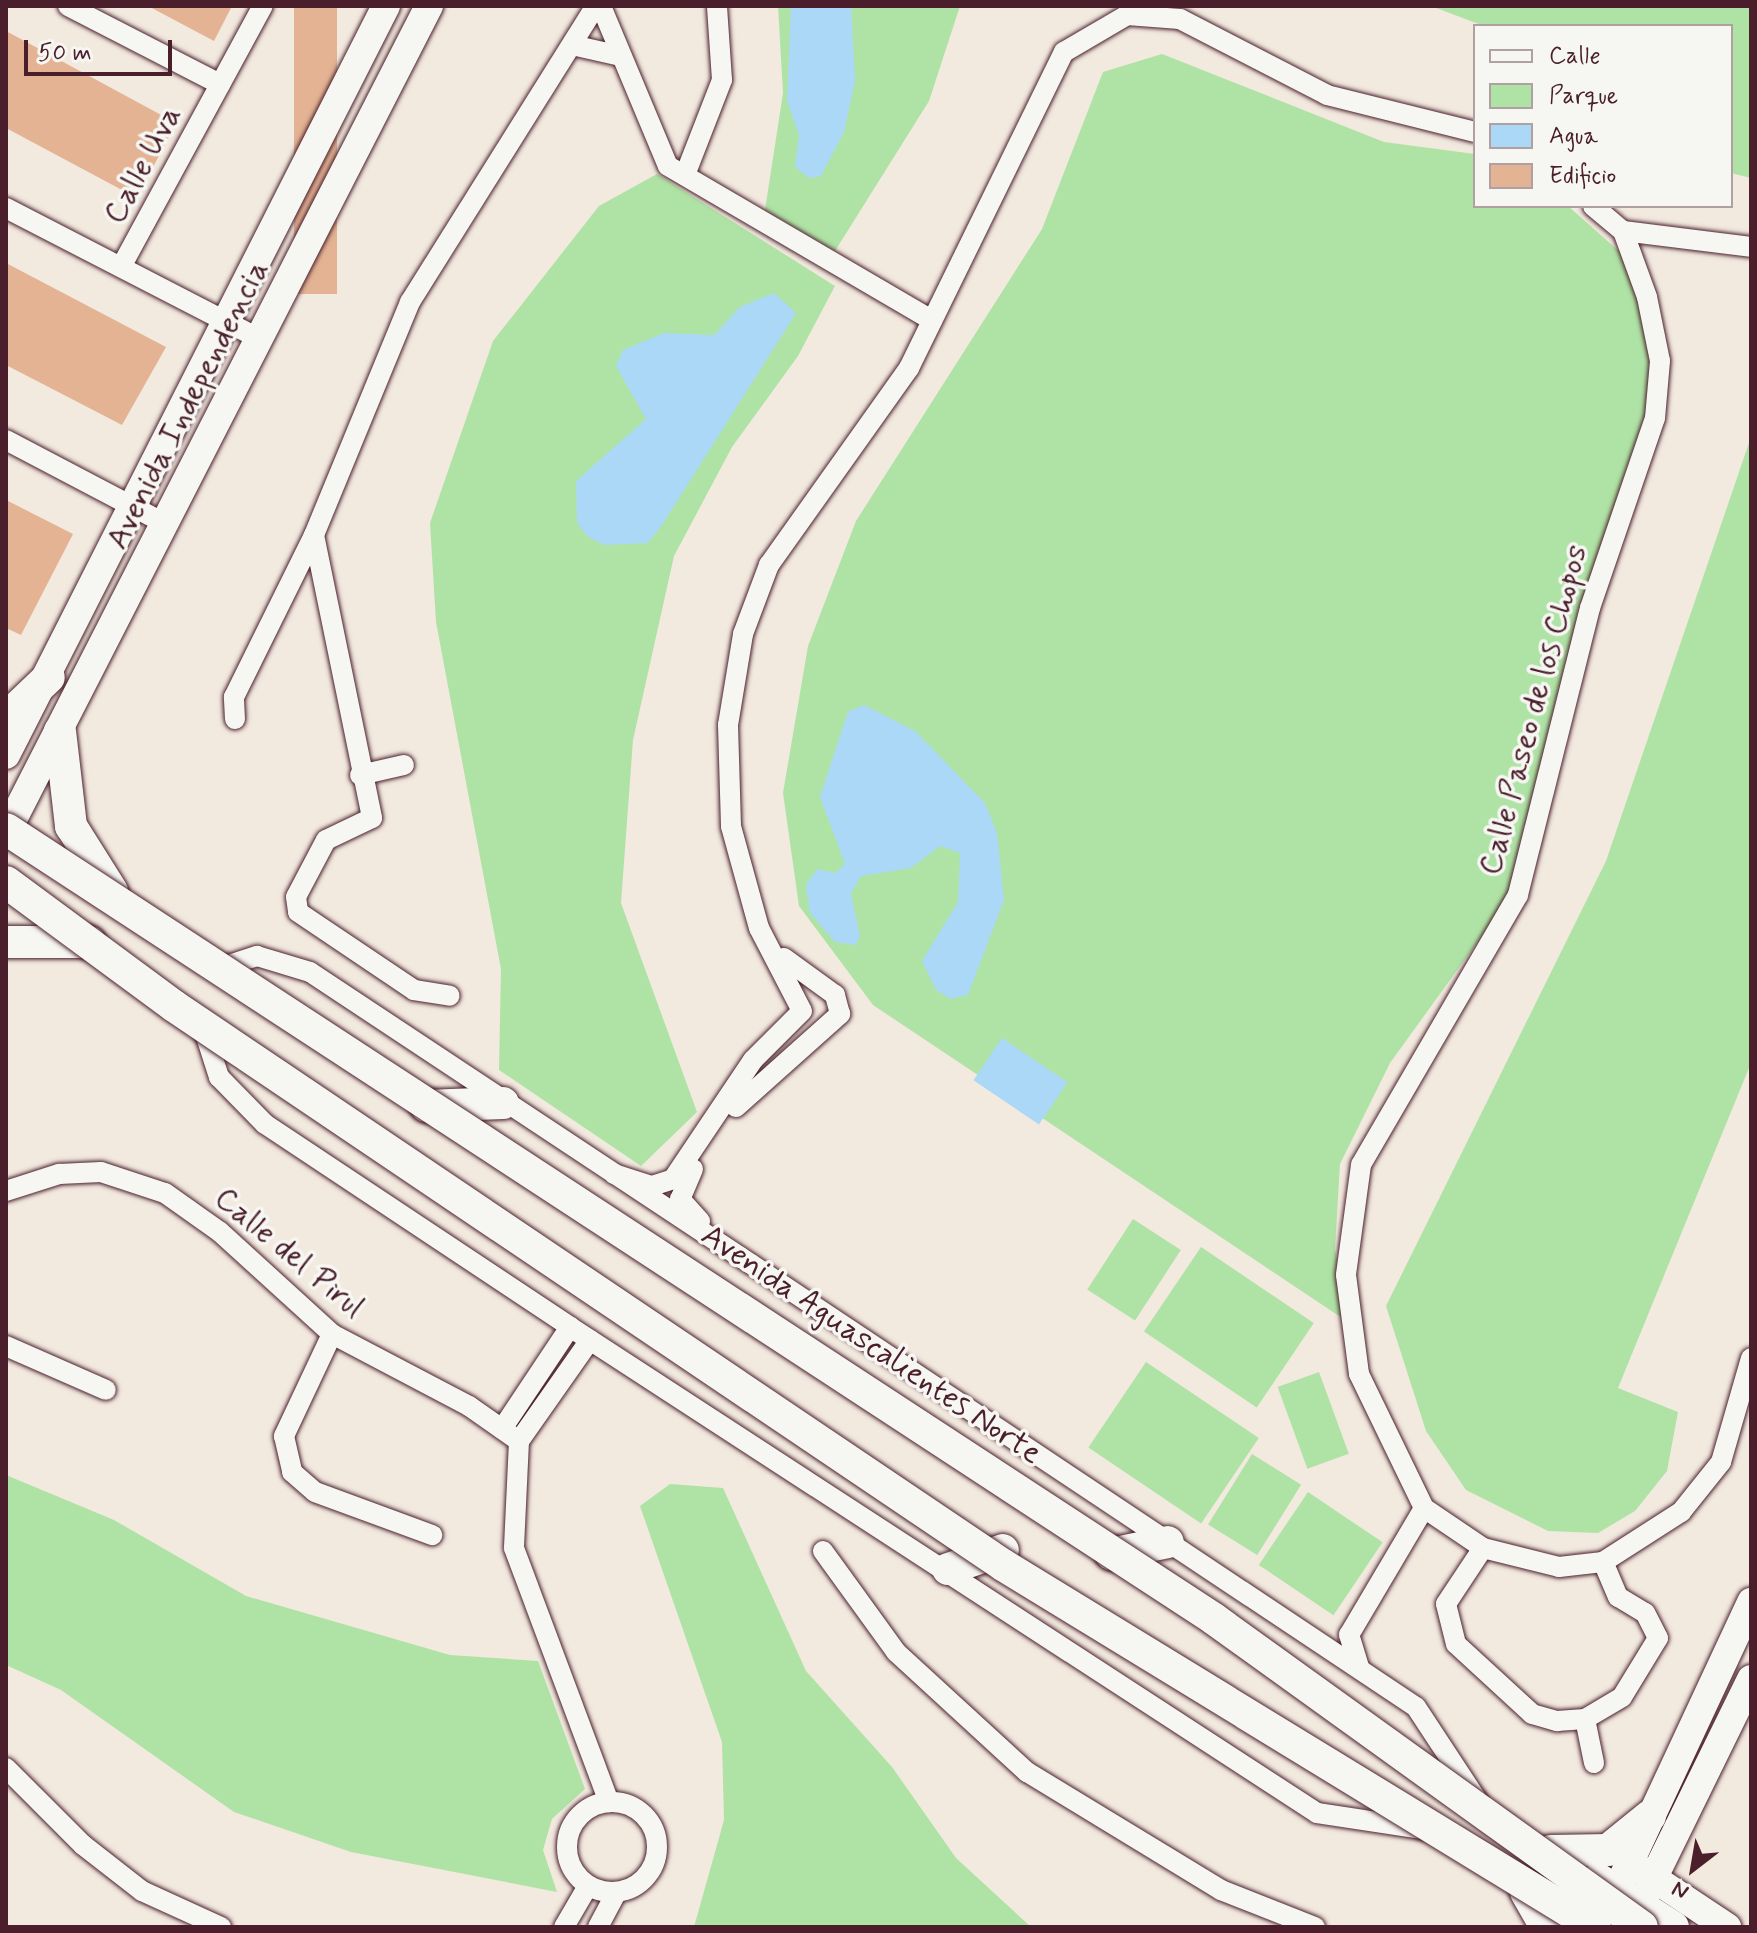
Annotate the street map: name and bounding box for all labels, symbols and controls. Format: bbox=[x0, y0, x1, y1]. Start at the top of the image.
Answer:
scale bar bbox=[28, 24, 176, 74]
legend bbox=[1473, 24, 1733, 208]
text: 50 m bbox=[38, 38, 92, 69]
text: Calle bbox=[1549, 41, 1601, 72]
text: Parque bbox=[1549, 81, 1618, 112]
street label: Calle Uva bbox=[96, 99, 190, 231]
text: Agua bbox=[1549, 121, 1598, 152]
text: Edificio bbox=[1549, 161, 1616, 192]
street label: Avenida Independencia bbox=[98, 254, 278, 556]
street label: Calle Paseo de los Chopos bbox=[1472, 542, 1596, 878]
street label: Calle del Pirul bbox=[208, 1181, 370, 1325]
street label: Avenida Aguascalientes Norte bbox=[695, 1217, 1047, 1473]
north arrow bbox=[1653, 1829, 1733, 1909]
text: N bbox=[1667, 1874, 1694, 1905]

